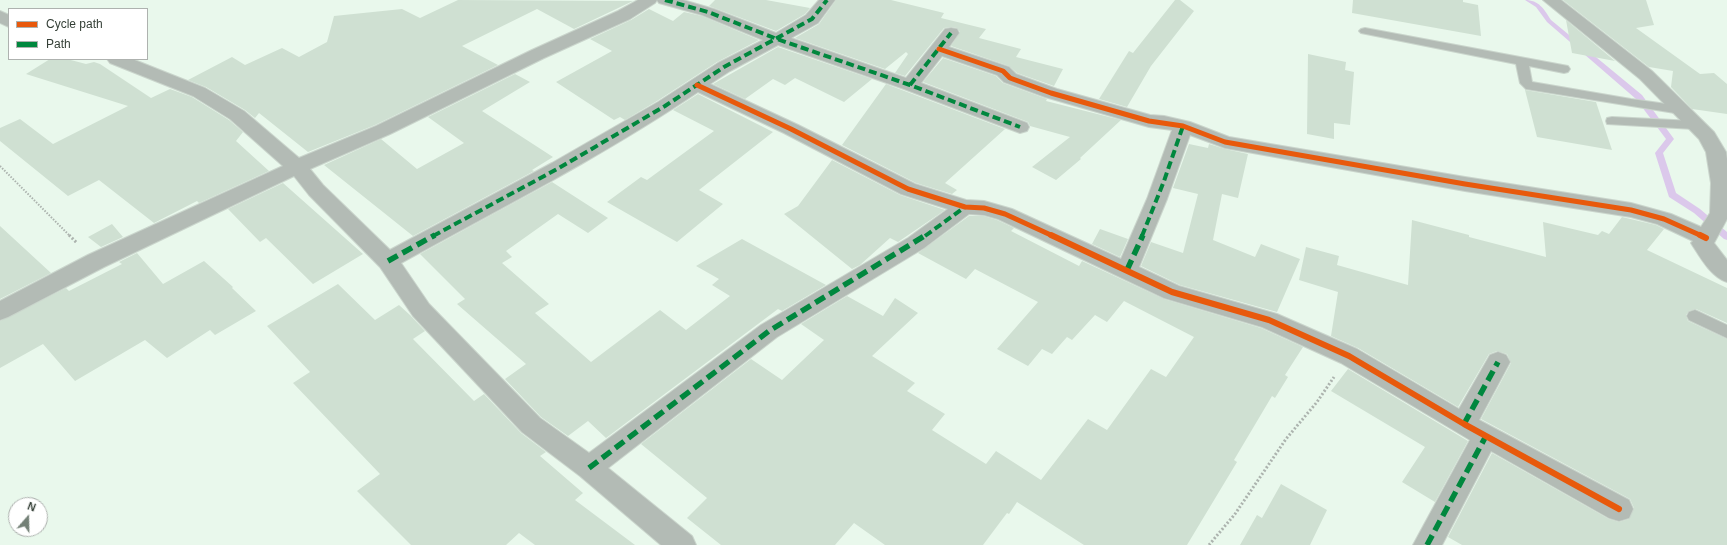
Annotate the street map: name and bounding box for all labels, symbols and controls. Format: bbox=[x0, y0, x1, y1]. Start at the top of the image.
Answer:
legend bbox=[8, 8, 148, 60]
text: Cycle path bbox=[46, 17, 103, 31]
text: Path bbox=[46, 37, 71, 51]
north arrow bbox=[8, 497, 48, 537]
text: N bbox=[26, 500, 38, 514]

